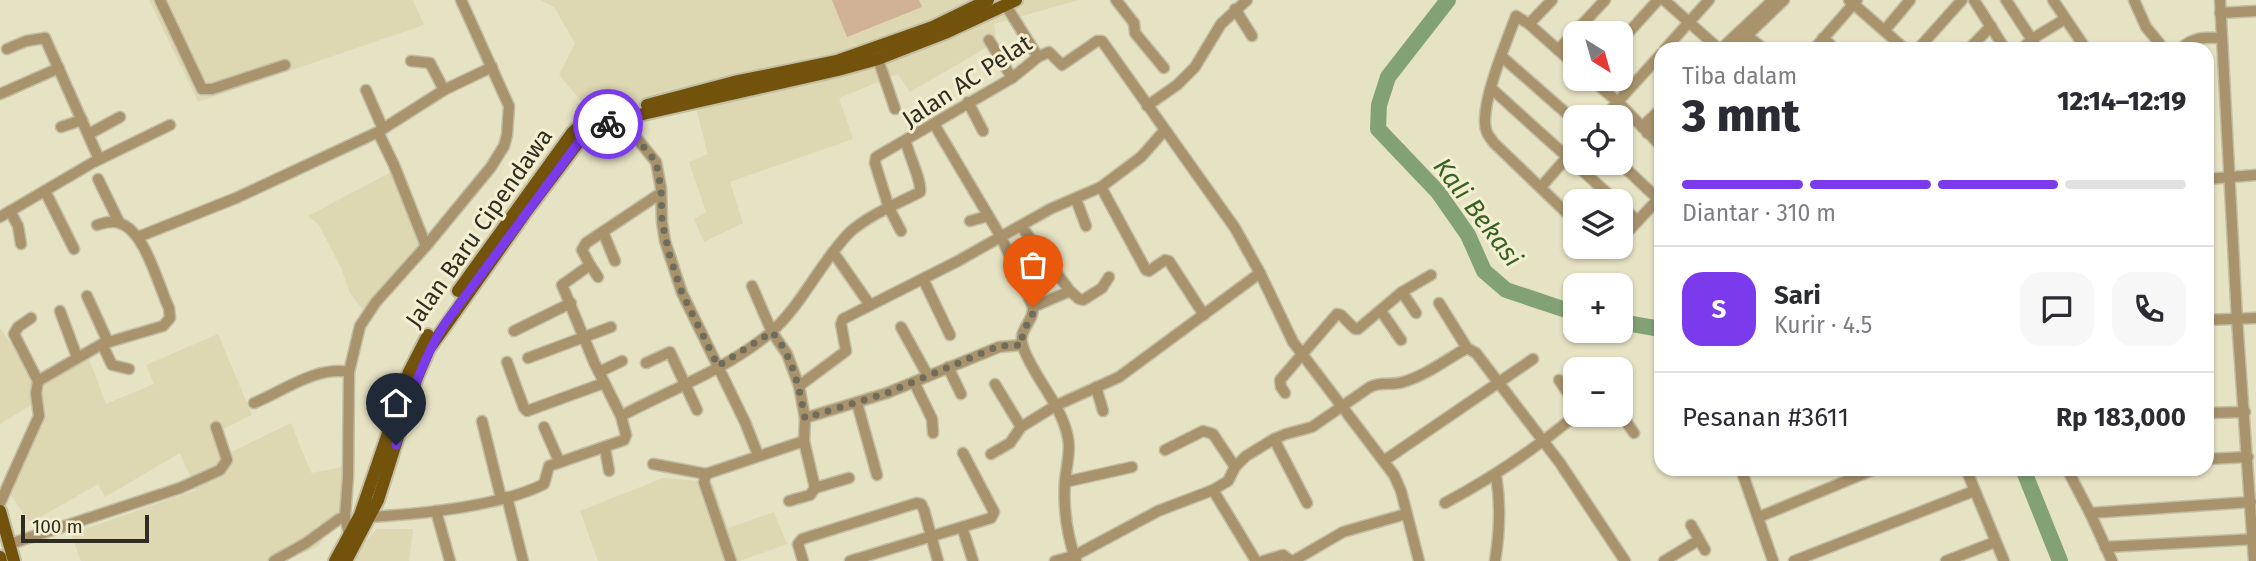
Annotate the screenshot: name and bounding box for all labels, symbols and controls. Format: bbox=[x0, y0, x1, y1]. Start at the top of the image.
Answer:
north arrow bbox=[1563, 21, 1633, 91]
map controls bbox=[1563, 21, 1633, 427]
street label: Jalan AC Pelat bbox=[897, 29, 1037, 133]
text: Tiba dalam bbox=[1682, 62, 1797, 90]
text: 12:14–12:19 bbox=[2057, 86, 2186, 117]
text: 3 mnt bbox=[1682, 88, 1800, 143]
courier bbox=[573, 89, 643, 159]
icon: bike bbox=[589, 105, 627, 143]
button: locate bbox=[1563, 105, 1633, 175]
street label: Jalan Baru Cipendawa bbox=[400, 123, 558, 333]
water label: Kali Bekasi bbox=[1427, 152, 1529, 273]
button: layers bbox=[1563, 189, 1633, 259]
text: Diantar · 310 m bbox=[1682, 199, 1836, 227]
pin bbox=[1003, 235, 1063, 307]
icon: bag bbox=[1014, 246, 1052, 284]
button: chat bbox=[2020, 272, 2094, 346]
button: phone bbox=[2112, 272, 2186, 346]
button: + bbox=[1563, 273, 1633, 343]
text: Sari bbox=[1774, 280, 1821, 311]
text: S bbox=[1712, 294, 1726, 325]
text: Kurir · 4.5 bbox=[1774, 311, 1872, 339]
button: − bbox=[1563, 357, 1633, 427]
pin bbox=[366, 373, 426, 445]
icon: home bbox=[377, 384, 415, 422]
text: Pesanan #3611 bbox=[1682, 402, 1849, 433]
text: Rp 183,000 bbox=[2056, 402, 2186, 433]
scale bar bbox=[21, 512, 149, 544]
text: 100 m bbox=[32, 515, 83, 538]

